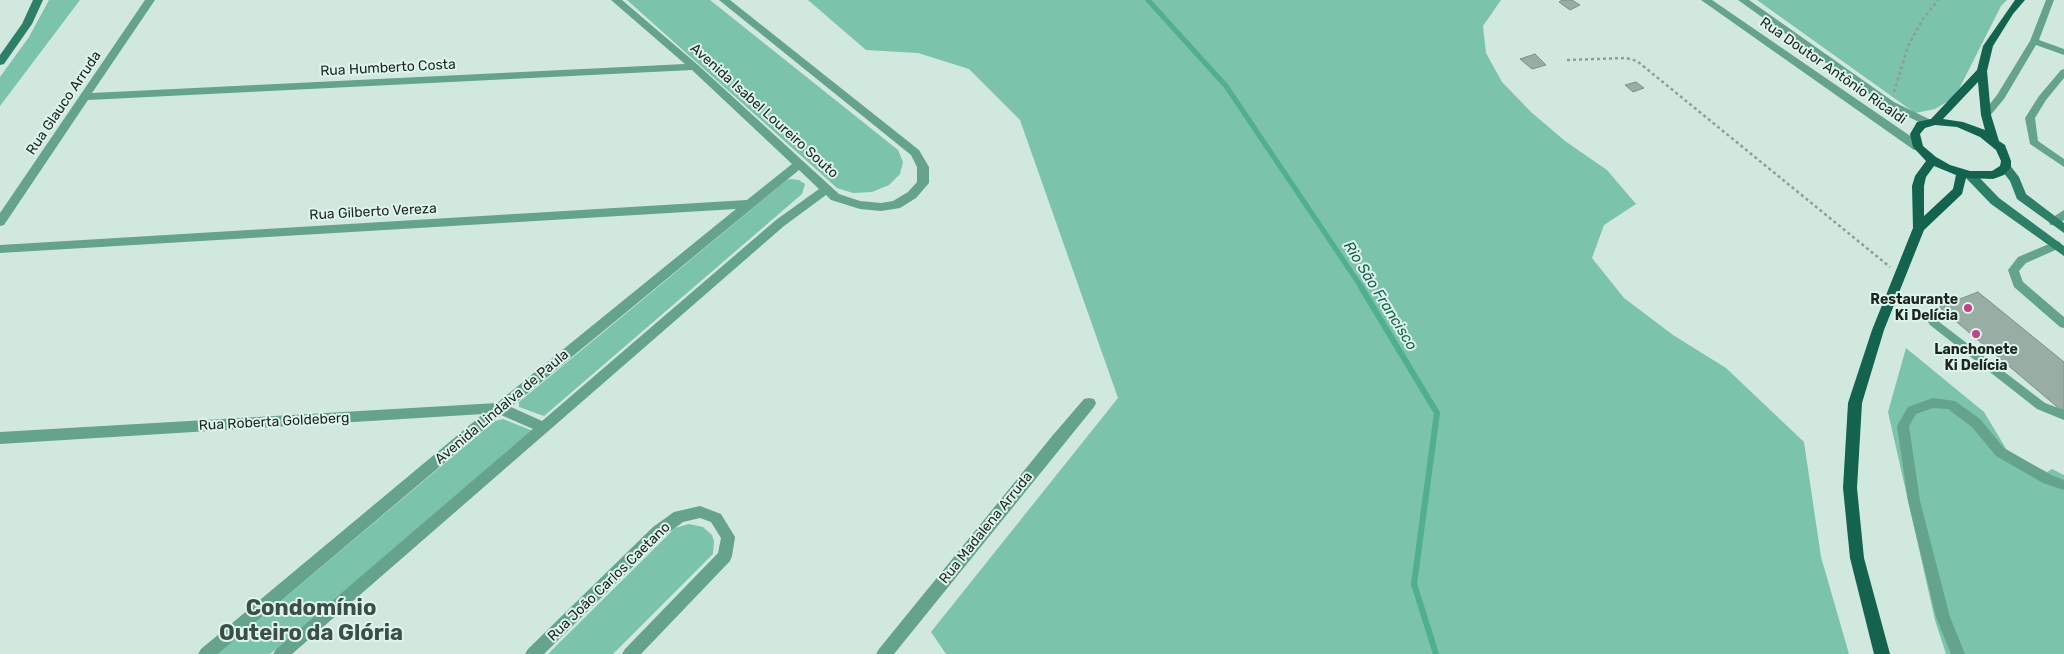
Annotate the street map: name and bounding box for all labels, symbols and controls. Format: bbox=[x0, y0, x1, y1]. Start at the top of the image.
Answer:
street label: Rua Doutor Antônio Ricaldi bbox=[1757, 14, 1909, 128]
street label: Avenida Isabel Loureiro Souto bbox=[687, 40, 841, 182]
street label: Rua Glauco Arruda bbox=[23, 48, 105, 158]
street label: Rua Humberto Costa bbox=[320, 56, 456, 80]
street label: Rua Gilberto Vereza bbox=[309, 200, 437, 224]
water label: Rio São Francisco bbox=[1339, 238, 1421, 354]
place label: Restaurante Ki Delícia bbox=[1870, 292, 1958, 324]
marker: Restaurante Ki Delícia bbox=[1962, 302, 1974, 314]
marker: Lanchonete Ki Delícia bbox=[1970, 328, 1982, 340]
place label: Lanchonete Ki Delícia bbox=[1934, 342, 2018, 374]
street label: Avenida Lindalva de Paula bbox=[432, 346, 572, 468]
street label: Rua Roberta Goldeberg bbox=[198, 410, 350, 434]
street label: Rua Madalena Arruda bbox=[936, 469, 1036, 587]
street label: Rua João Carlos Caetano bbox=[544, 519, 674, 645]
district label: Condomínio Outeiro da Glória bbox=[219, 596, 403, 648]

